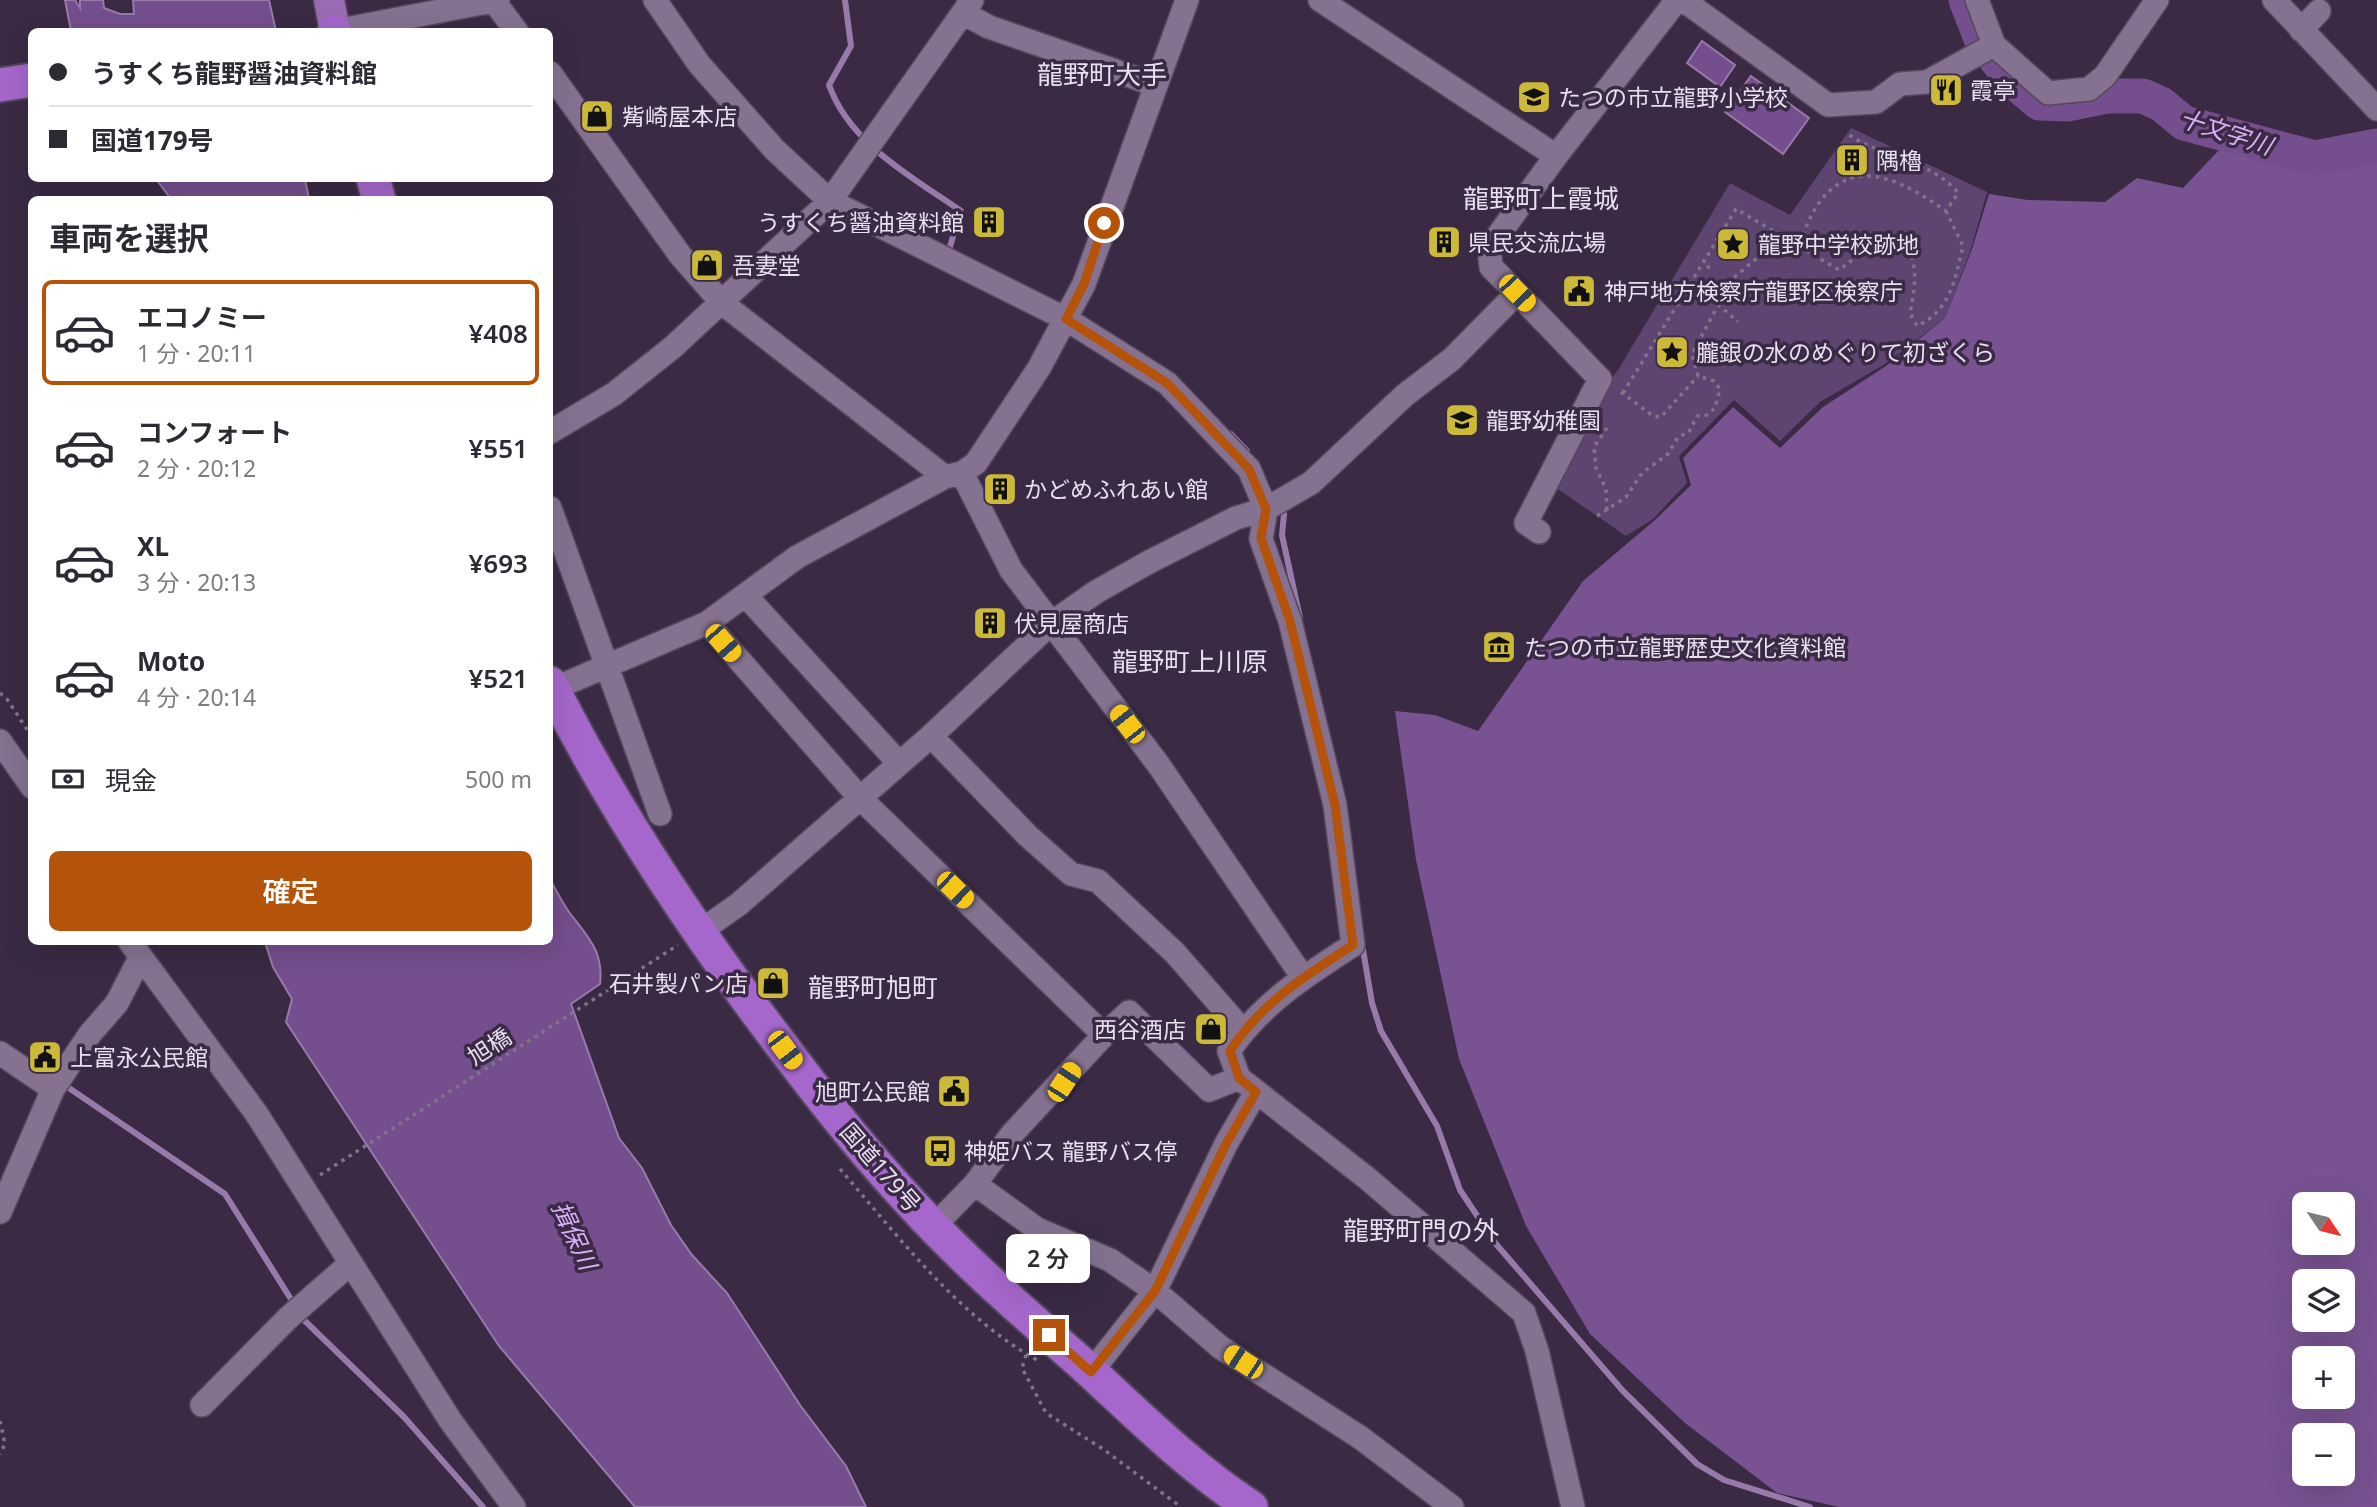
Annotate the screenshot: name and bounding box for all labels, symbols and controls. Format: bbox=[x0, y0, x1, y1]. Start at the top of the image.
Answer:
text: うすくち龍野醤油資料館 bbox=[91, 55, 377, 91]
district label: 龍野町大手 bbox=[1037, 56, 1167, 92]
restaurant icon: 霞亭 bbox=[1927, 71, 1965, 109]
place label: 霞亭 bbox=[1970, 74, 2016, 106]
school or university icon: たつの市立龍野小学校 bbox=[1515, 78, 1553, 116]
place label: たつの市立龍野小学校 bbox=[1558, 81, 1788, 113]
shop icon: 觜崎屋本店 bbox=[578, 97, 616, 135]
place label: 觜崎屋本店 bbox=[622, 100, 737, 132]
water label: 十文字川 bbox=[2175, 100, 2280, 162]
text: 国道179号 bbox=[91, 122, 214, 158]
building icon: 隅櫓 bbox=[1833, 141, 1871, 179]
place label: 隅櫓 bbox=[1876, 144, 1922, 176]
district label: 龍野町上霞城 bbox=[1463, 180, 1619, 216]
building icon: うすくち醤油資料館 bbox=[970, 203, 1008, 241]
place label: うすくち醤油資料館 bbox=[757, 206, 964, 238]
route start bbox=[1088, 207, 1120, 239]
text: 車両を選択 bbox=[49, 216, 209, 259]
building icon: 県民交流広場 bbox=[1425, 223, 1463, 261]
place icon: 龍野中学校跡地 bbox=[1714, 225, 1752, 263]
place label: 県民交流広場 bbox=[1468, 226, 1606, 258]
place label: 龍野中学校跡地 bbox=[1758, 228, 1919, 260]
shop icon: 吾妻堂 bbox=[688, 246, 726, 284]
place label: 吾妻堂 bbox=[732, 249, 801, 281]
car bbox=[1495, 271, 1540, 315]
public building icon: 神戸地方検察庁龍野区検察庁 bbox=[1560, 272, 1598, 310]
place label: 神戸地方検察庁龍野区検察庁 bbox=[1604, 275, 1903, 307]
text: エコノミー bbox=[137, 299, 267, 335]
icon: car bbox=[53, 301, 116, 364]
text: ¥408 bbox=[469, 315, 528, 351]
place icon: 朧銀の水のめぐりて初ざくら bbox=[1653, 333, 1691, 371]
place label: 朧銀の水のめぐりて初ざくら bbox=[1696, 336, 1995, 368]
text: 1 分 · 20:11 bbox=[137, 337, 256, 369]
school or university icon: 龍野幼稚園 bbox=[1443, 401, 1481, 439]
place label: 龍野幼稚園 bbox=[1486, 404, 1601, 436]
text: コンフォート bbox=[137, 414, 292, 450]
icon: car bbox=[53, 416, 116, 479]
text: ¥551 bbox=[469, 430, 528, 466]
text: 2 分 · 20:12 bbox=[137, 452, 256, 484]
building icon: かどめふれあい館 bbox=[981, 470, 1019, 508]
place label: かどめふれあい館 bbox=[1024, 473, 1208, 505]
text: XL bbox=[137, 528, 169, 564]
icon: car bbox=[53, 531, 116, 594]
text: ¥693 bbox=[469, 545, 528, 581]
text: 3 分 · 20:13 bbox=[137, 566, 256, 598]
building icon: 伏見屋商店 bbox=[971, 604, 1009, 642]
place label: 伏見屋商店 bbox=[1014, 607, 1129, 639]
car bbox=[702, 620, 745, 666]
museum icon: たつの市立龍野歴史文化資料館 bbox=[1480, 628, 1518, 666]
place label: たつの市立龍野歴史文化資料館 bbox=[1524, 631, 1846, 663]
text: Moto bbox=[137, 643, 205, 679]
district label: 龍野町上川原 bbox=[1112, 643, 1268, 679]
icon: car bbox=[53, 646, 116, 709]
text: ¥521 bbox=[469, 660, 528, 696]
text: 4 分 · 20:14 bbox=[137, 681, 256, 713]
car bbox=[1106, 701, 1149, 747]
icon: cash bbox=[49, 760, 87, 798]
text: 現金 bbox=[105, 762, 157, 798]
text: 500 m bbox=[465, 763, 532, 795]
button: 確定 bbox=[49, 851, 532, 931]
car bbox=[933, 868, 978, 912]
shop icon: 石井製パン店 bbox=[754, 964, 792, 1002]
place label: 石井製パン店 bbox=[609, 967, 748, 999]
district label: 龍野町旭町 bbox=[808, 969, 938, 1005]
shop icon: 西谷酒店 bbox=[1192, 1010, 1230, 1048]
place label: 西谷酒店 bbox=[1094, 1013, 1186, 1045]
street label: 旭橋 bbox=[461, 1020, 517, 1072]
car bbox=[764, 1027, 807, 1073]
public building icon: 上富永公民館 bbox=[26, 1038, 64, 1076]
place label: 上富永公民館 bbox=[70, 1041, 208, 1073]
car bbox=[1044, 1059, 1085, 1105]
public building icon: 旭町公民館 bbox=[935, 1072, 973, 1110]
place label: 旭町公民館 bbox=[815, 1075, 930, 1107]
street label: 国道179号 bbox=[833, 1116, 929, 1218]
bus stop icon: 神姫バス 龍野バス停 bbox=[921, 1132, 959, 1170]
place label: 神姫バス 龍野バス停 bbox=[964, 1135, 1177, 1167]
north arrow bbox=[2292, 1192, 2356, 1255]
map controls bbox=[2292, 1192, 2355, 1486]
water label: 揖保川 bbox=[545, 1195, 606, 1277]
district label: 龍野町門の外 bbox=[1343, 1212, 1499, 1248]
callout: 2 分 bbox=[1007, 1234, 1091, 1282]
text: 2 分 bbox=[1027, 1242, 1069, 1274]
button: layers bbox=[2292, 1269, 2355, 1332]
route end bbox=[1033, 1319, 1065, 1351]
car bbox=[1220, 1342, 1267, 1382]
button: + bbox=[2292, 1346, 2355, 1409]
button: − bbox=[2292, 1423, 2355, 1486]

